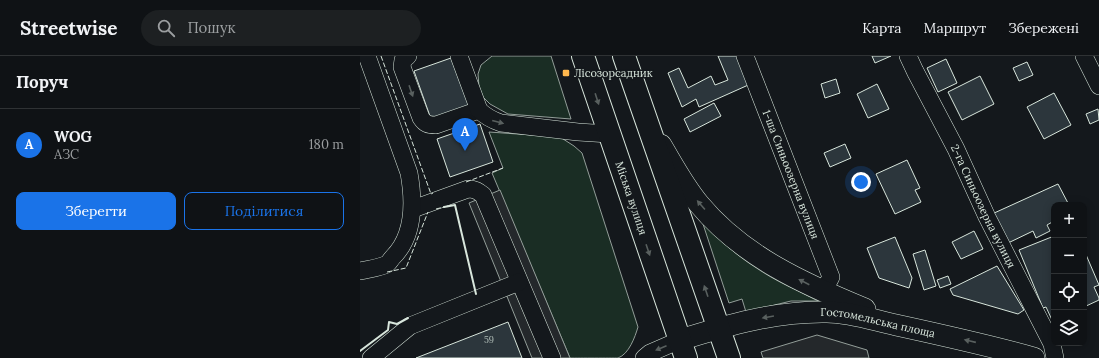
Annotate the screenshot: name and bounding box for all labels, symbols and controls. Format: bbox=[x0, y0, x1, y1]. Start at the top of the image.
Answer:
search box bbox=[141, 10, 421, 46]
text: Streetwise bbox=[20, 16, 117, 40]
icon: search bbox=[155, 17, 177, 39]
text: Пошук bbox=[187, 18, 236, 37]
text: Карта bbox=[862, 19, 902, 37]
text: Маршрут bbox=[924, 19, 986, 37]
text: Збережені bbox=[1008, 19, 1079, 37]
place label: Лісозорсадник bbox=[574, 66, 653, 80]
marker: Лісозорсадник bbox=[561, 68, 571, 78]
text: Поруч bbox=[16, 71, 68, 93]
one-way arrow bbox=[408, 85, 414, 97]
one-way arrow bbox=[594, 93, 600, 105]
street label: 1-ша Синьоозерна вулиця bbox=[760, 108, 823, 241]
pin: A bbox=[452, 118, 478, 151]
one-way arrow bbox=[493, 119, 505, 125]
text: WOG bbox=[54, 127, 92, 146]
text: A bbox=[25, 136, 33, 153]
text: 180 m bbox=[309, 136, 344, 153]
street label: 2-га Синьоозерна вулиця bbox=[948, 142, 1019, 270]
text: АЗС bbox=[54, 146, 79, 163]
street label: Міська вулиця bbox=[612, 159, 650, 237]
your location bbox=[851, 172, 871, 192]
button: Зберегти bbox=[16, 192, 176, 230]
button: Поділитися bbox=[184, 192, 344, 230]
one-way arrow bbox=[696, 200, 705, 211]
map controls bbox=[1051, 202, 1087, 346]
button: + bbox=[1051, 202, 1087, 238]
button: − bbox=[1051, 238, 1087, 274]
one-way arrow bbox=[646, 244, 652, 256]
button: locate bbox=[1051, 274, 1087, 310]
one-way arrow bbox=[798, 279, 810, 285]
one-way arrow bbox=[703, 285, 709, 297]
street label: Гостомельська площа bbox=[820, 305, 937, 340]
button: layers bbox=[1051, 310, 1087, 346]
one-way arrow bbox=[762, 314, 774, 320]
house number: 59 bbox=[484, 334, 494, 345]
one-way arrow bbox=[963, 337, 976, 343]
one-way arrow bbox=[656, 345, 667, 351]

